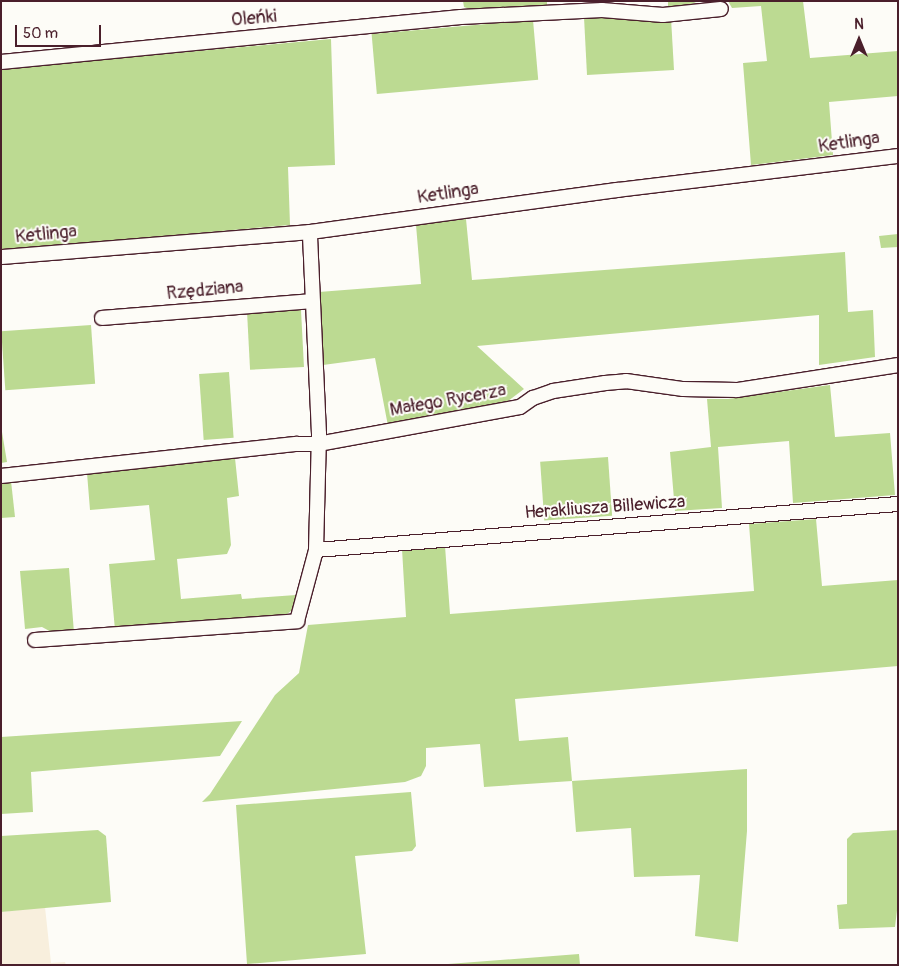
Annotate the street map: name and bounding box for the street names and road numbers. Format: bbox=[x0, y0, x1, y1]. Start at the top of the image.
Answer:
street label: Oleńki bbox=[230, 6, 278, 32]
street label: Ketlinga bbox=[817, 128, 881, 158]
street label: Ketlinga bbox=[416, 179, 480, 209]
street label: Ketlinga bbox=[14, 222, 78, 248]
street label: Rzędziana bbox=[166, 277, 244, 305]
street label: Małego Rycerza bbox=[388, 380, 508, 422]
street label: Herakliusza Billewicza bbox=[524, 492, 686, 524]

